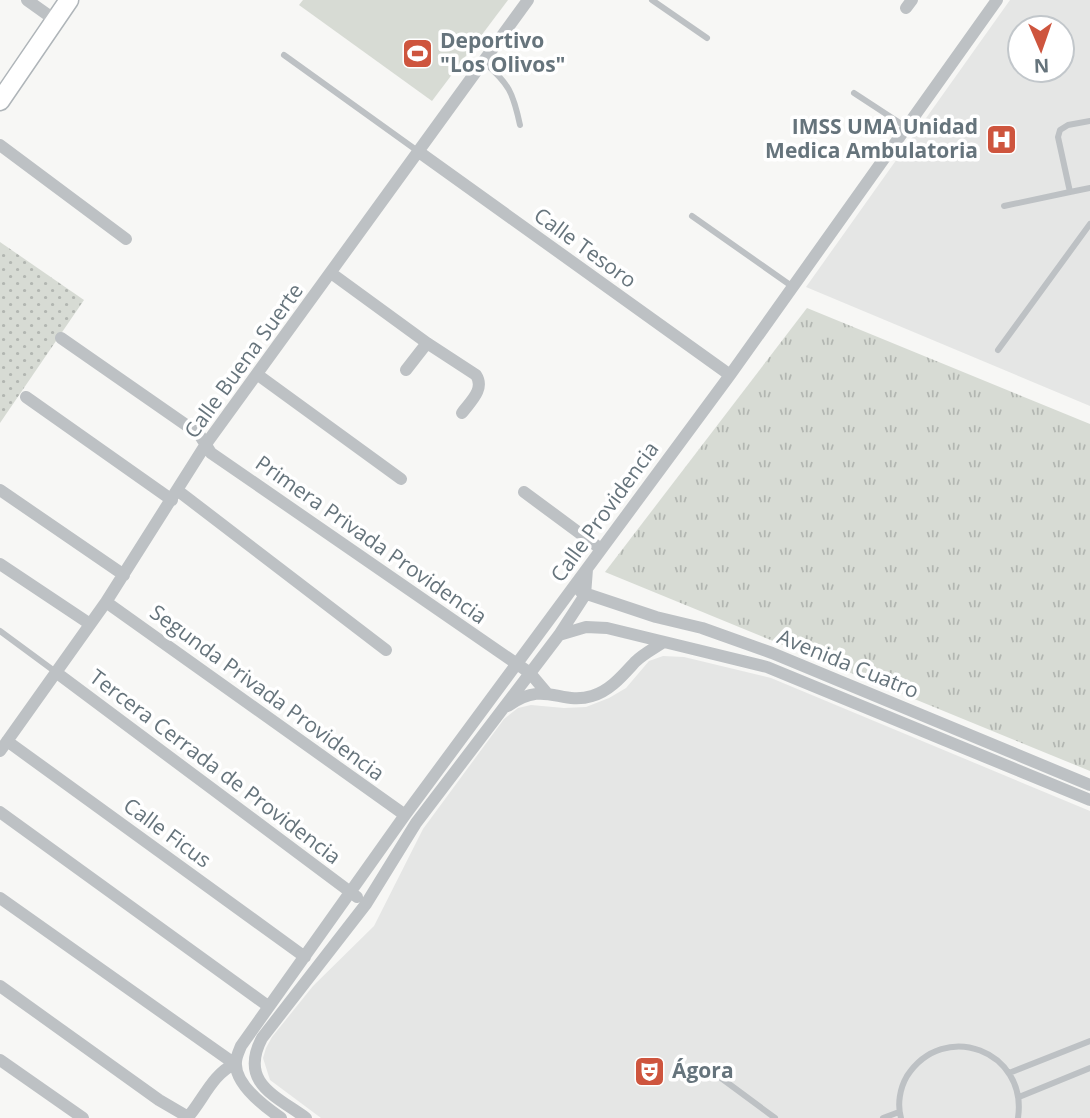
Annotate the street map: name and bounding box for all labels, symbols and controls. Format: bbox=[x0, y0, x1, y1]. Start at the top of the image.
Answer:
north arrow bbox=[1006, 14, 1076, 84]
place label: Deportivo "Los Olivos" bbox=[440, 26, 566, 78]
sports icon: Deportivo "Los Olivos" bbox=[400, 36, 434, 70]
text: N bbox=[1033, 53, 1050, 79]
place label: IMSS UMA Unidad Medica Ambulatoria bbox=[765, 112, 978, 164]
hospital icon: IMSS UMA Unidad Medica Ambulatoria bbox=[984, 122, 1018, 156]
street label: Calle Tesoro bbox=[529, 201, 642, 294]
street label: Calle Buena Suerte bbox=[177, 277, 309, 443]
street label: Calle Providencia bbox=[544, 436, 665, 587]
street label: Primera Privada Providencia bbox=[250, 448, 493, 630]
street label: Segunda Privada Providencia bbox=[145, 598, 390, 787]
street label: Avenida Cuatro bbox=[773, 622, 923, 704]
street label: Tercera Cerrada de Providencia bbox=[84, 662, 347, 870]
street label: Calle Ficus bbox=[118, 791, 217, 873]
theatre icon: Ágora bbox=[632, 1054, 666, 1088]
place label: Ágora bbox=[672, 1056, 734, 1084]

